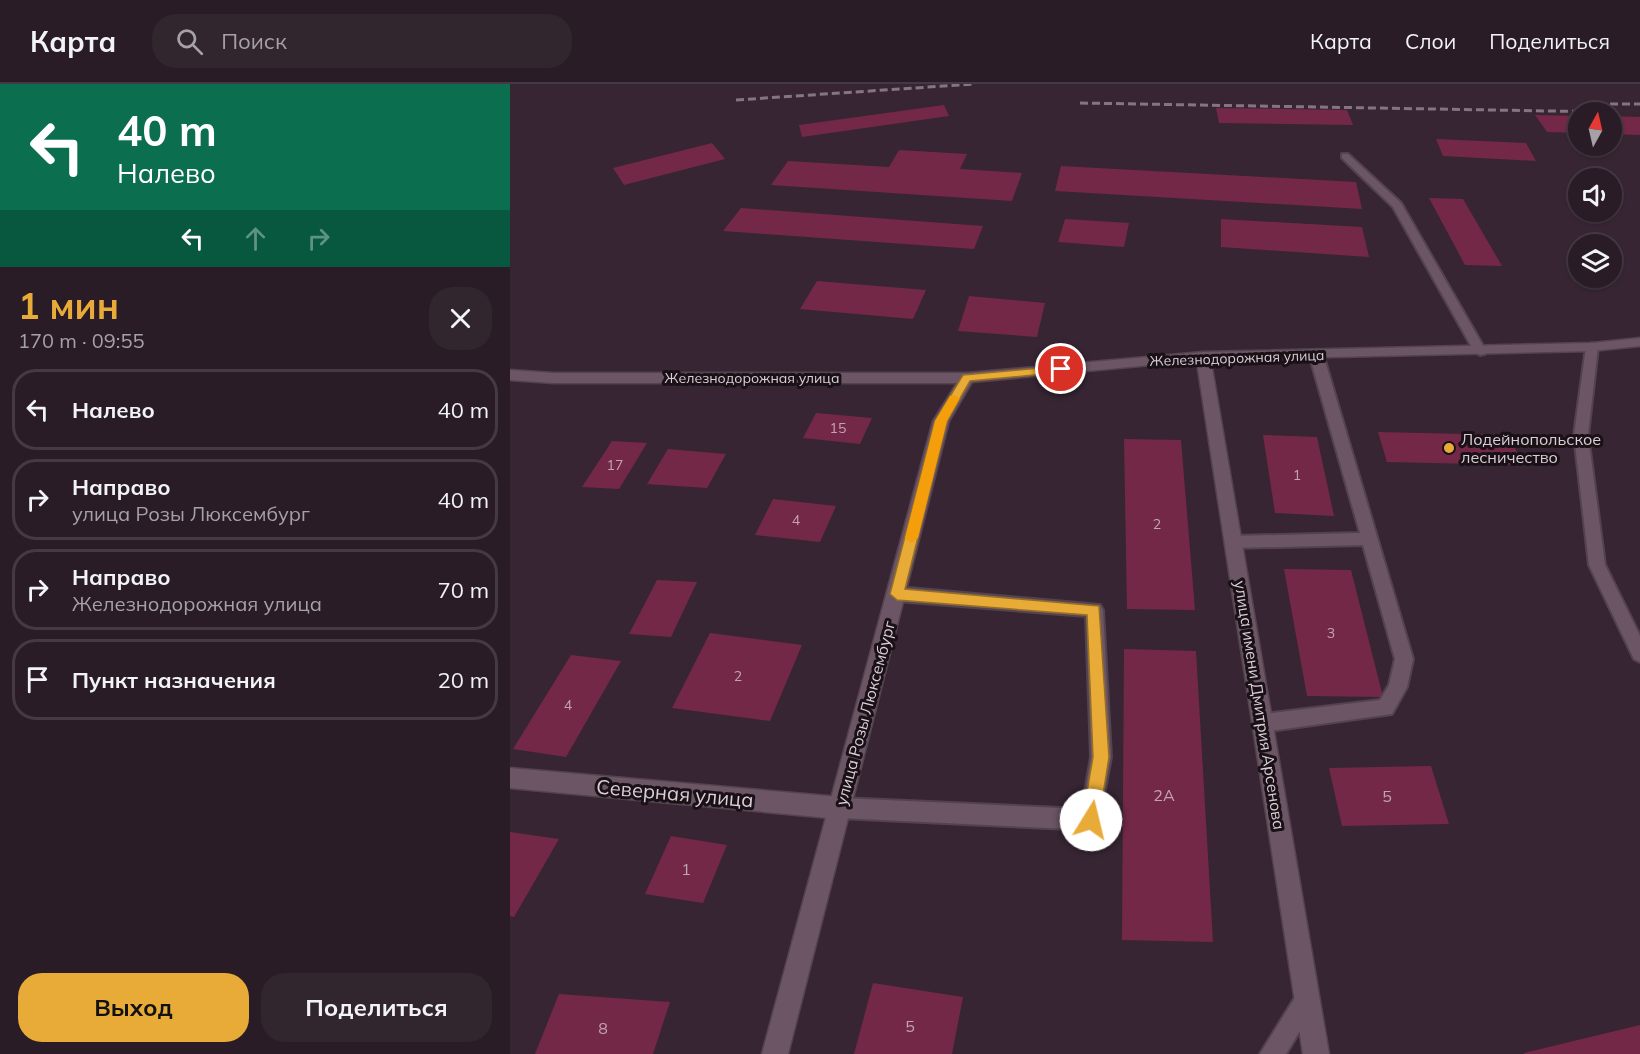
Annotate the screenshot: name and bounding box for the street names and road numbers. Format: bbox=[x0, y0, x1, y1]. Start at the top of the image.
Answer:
street label: Железнодорожная улица bbox=[1149, 346, 1325, 370]
street label: Железнодорожная улица bbox=[665, 369, 839, 387]
street label: улица имени Дмитрия Арсенова bbox=[1230, 579, 1290, 831]
street label: улица Розы Люксембург bbox=[831, 618, 899, 808]
street label: Северная улица bbox=[595, 774, 755, 812]

